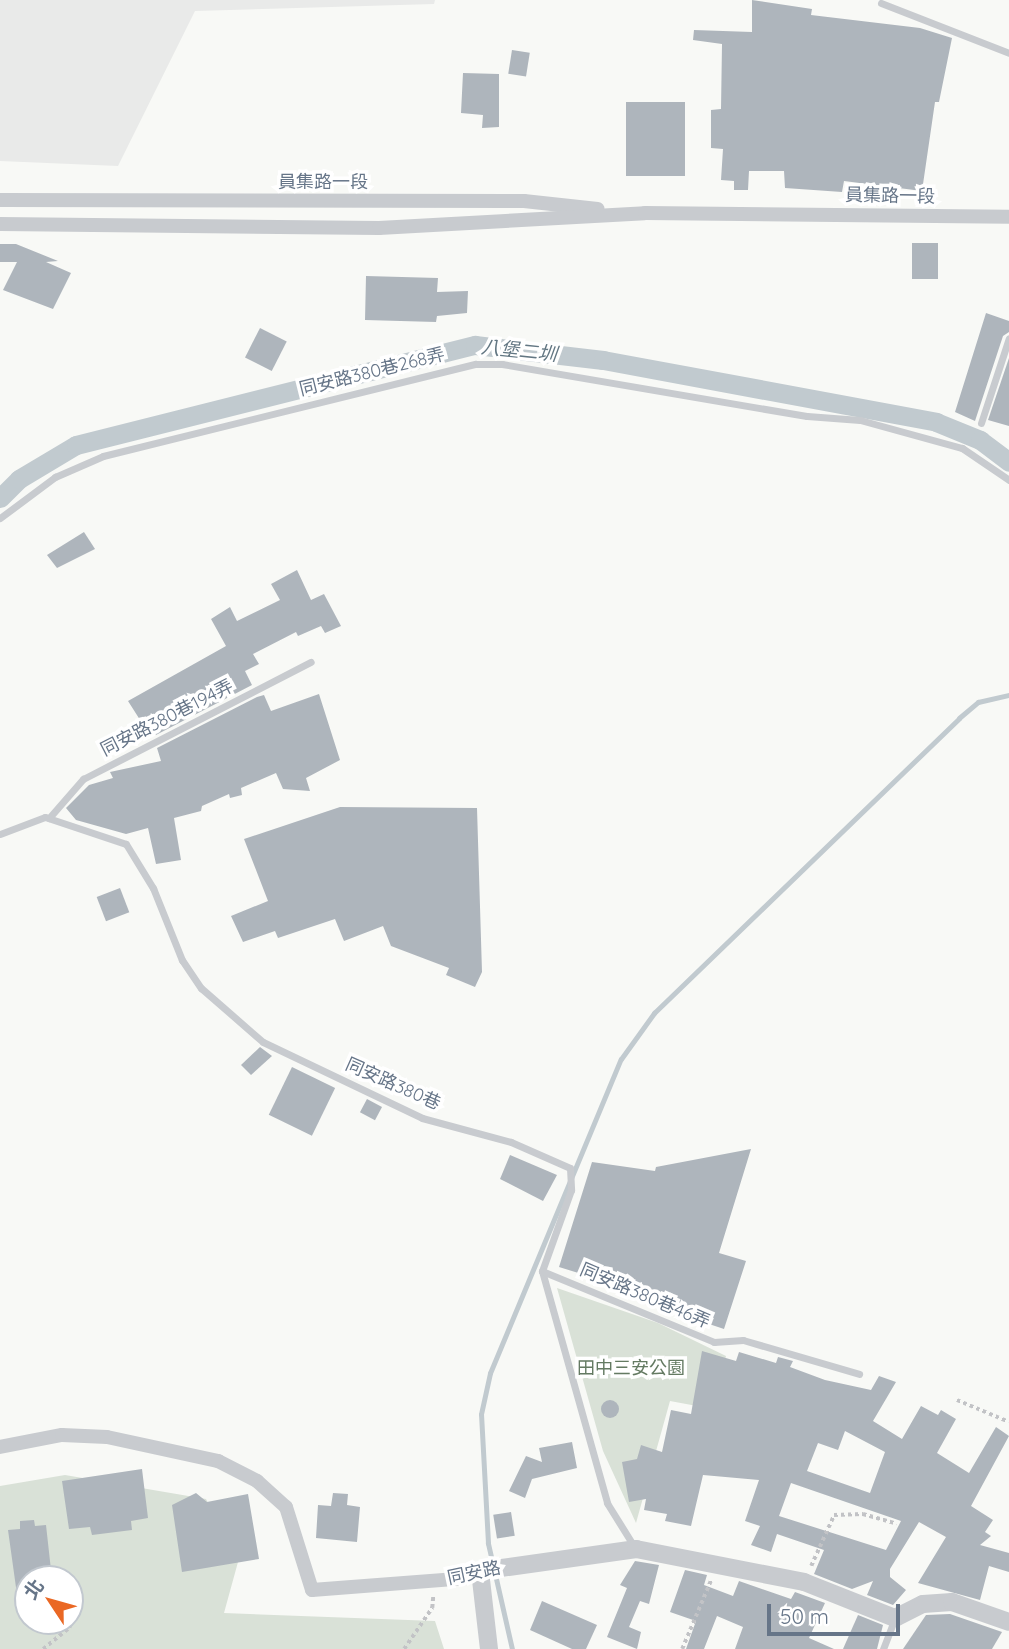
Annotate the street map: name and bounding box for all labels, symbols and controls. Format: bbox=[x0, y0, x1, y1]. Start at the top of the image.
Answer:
street label: 員集路一段 bbox=[278, 171, 368, 193]
street label: 員集路一段 bbox=[845, 184, 935, 208]
water label: 八堡二圳 bbox=[480, 336, 558, 366]
street label: 同安路380巷268弄 bbox=[297, 343, 447, 401]
street label: 同安路380巷194弄 bbox=[97, 675, 237, 761]
street label: 同安路380巷 bbox=[342, 1053, 444, 1115]
street label: 同安路380巷46弄 bbox=[577, 1259, 713, 1333]
park label: 田中三安公園 bbox=[577, 1357, 685, 1379]
street label: 同安路 bbox=[445, 1557, 503, 1589]
north arrow bbox=[14, 1565, 84, 1635]
text: 北 bbox=[18, 1574, 49, 1604]
scale bar bbox=[771, 1590, 904, 1634]
text: 50 m bbox=[780, 1603, 829, 1629]

